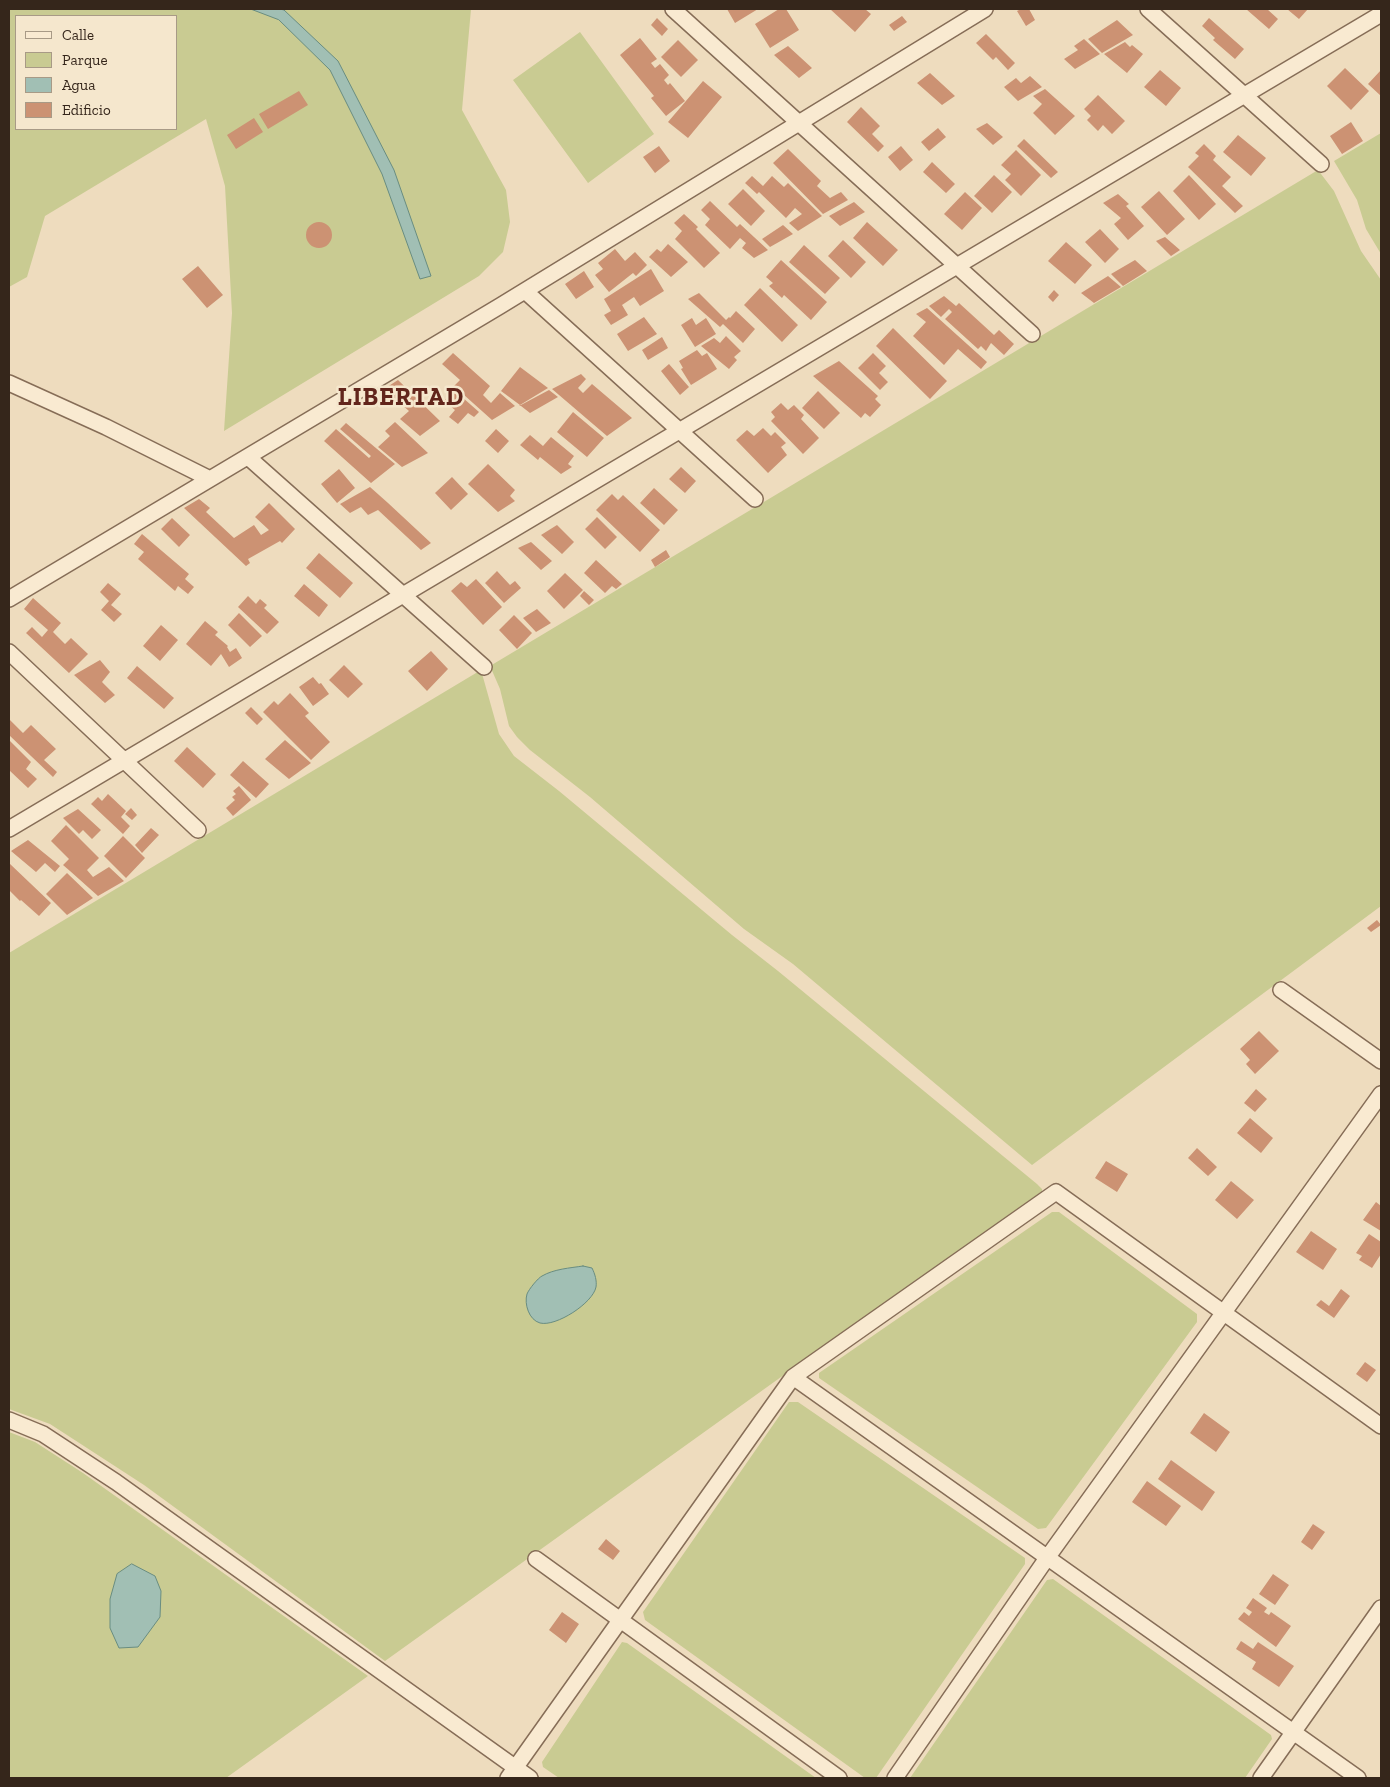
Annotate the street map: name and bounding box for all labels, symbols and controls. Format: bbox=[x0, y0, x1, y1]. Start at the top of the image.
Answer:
legend bbox=[15, 15, 178, 130]
text: Calle bbox=[62, 26, 94, 44]
text: Parque bbox=[62, 51, 108, 69]
text: Agua bbox=[62, 76, 95, 94]
text: Edificio bbox=[62, 101, 111, 119]
district label: LIBERTAD bbox=[337, 383, 465, 413]

